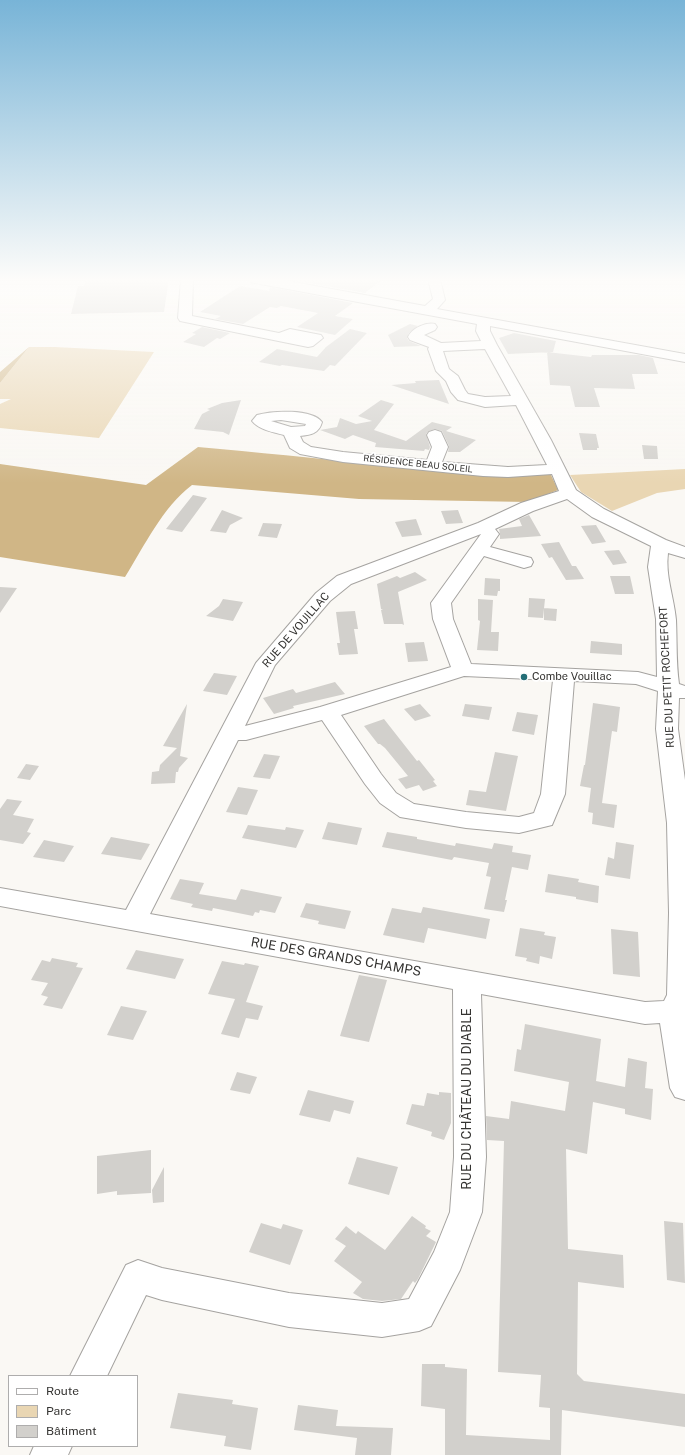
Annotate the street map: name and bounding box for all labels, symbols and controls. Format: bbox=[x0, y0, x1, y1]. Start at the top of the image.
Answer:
street label: RÉSIDENCE BEAU SOLEIL bbox=[363, 453, 473, 475]
street label: RUE DE VOUILLAC bbox=[260, 590, 332, 670]
street label: RUE DU PETIT ROCHEFORT bbox=[657, 606, 677, 748]
place label: Combe Vouillac bbox=[532, 670, 612, 684]
marker: Combe Vouillac bbox=[519, 672, 529, 682]
street label: RUE DES GRANDS CHAMPS bbox=[250, 934, 422, 980]
street label: RUE DU CHÂTEAU DU DIABLE bbox=[459, 1008, 475, 1190]
legend bbox=[8, 1375, 138, 1447]
text: Route bbox=[46, 1384, 79, 1398]
text: Parc bbox=[46, 1404, 71, 1418]
text: Bâtiment bbox=[46, 1424, 97, 1438]

